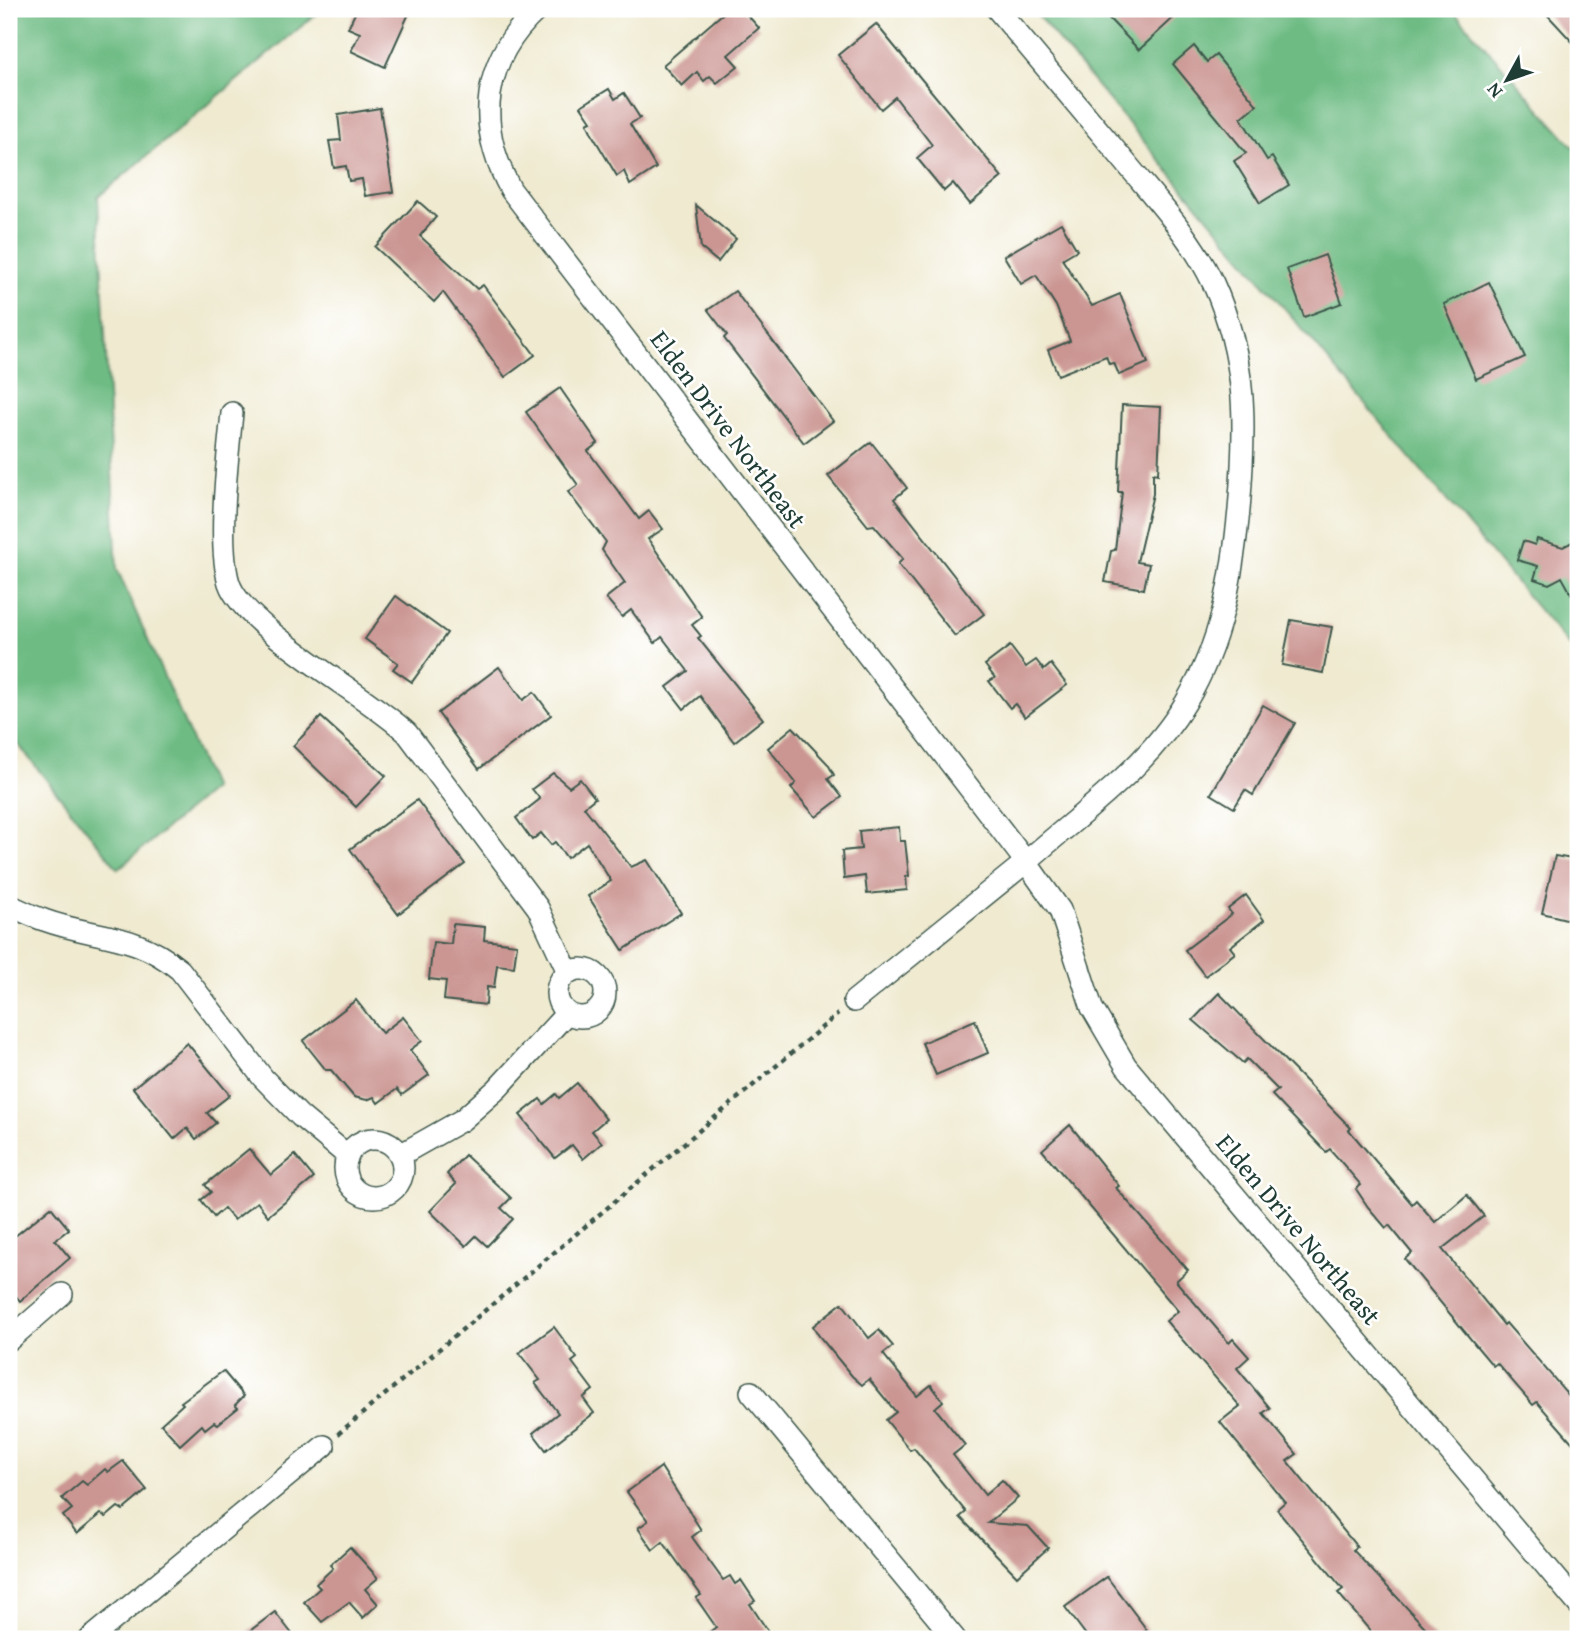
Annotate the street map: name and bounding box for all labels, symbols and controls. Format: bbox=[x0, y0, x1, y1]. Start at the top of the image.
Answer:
north arrow bbox=[1472, 46, 1542, 116]
text: N bbox=[1479, 77, 1509, 105]
street label: Elden Drive Northeast bbox=[641, 322, 817, 536]
street label: Elden Drive Northeast bbox=[1207, 1125, 1391, 1333]

